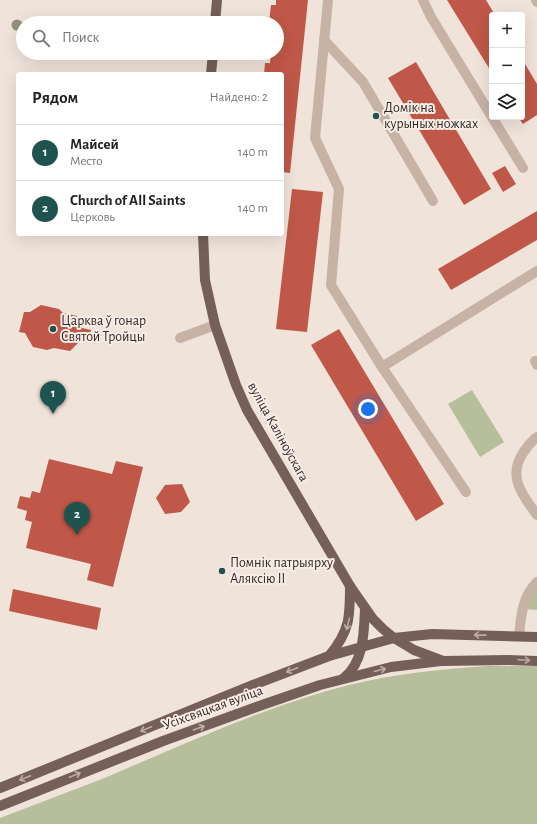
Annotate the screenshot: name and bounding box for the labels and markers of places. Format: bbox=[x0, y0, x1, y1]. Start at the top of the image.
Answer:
place label: Домік на курыных ножках bbox=[384, 101, 478, 131]
marker: Домік на курыных ножках bbox=[371, 111, 381, 121]
place label: Царква ў гонар Святой Тройцы bbox=[61, 314, 146, 344]
marker: Царква ў гонар Святой Тройцы bbox=[48, 324, 58, 334]
pin: 1 bbox=[40, 381, 66, 414]
pin: 2 bbox=[64, 502, 90, 535]
place label: Помнік патрыярху Аляксію II bbox=[230, 556, 333, 586]
marker: Помнік патрыярху Аляксію II bbox=[217, 566, 227, 576]

